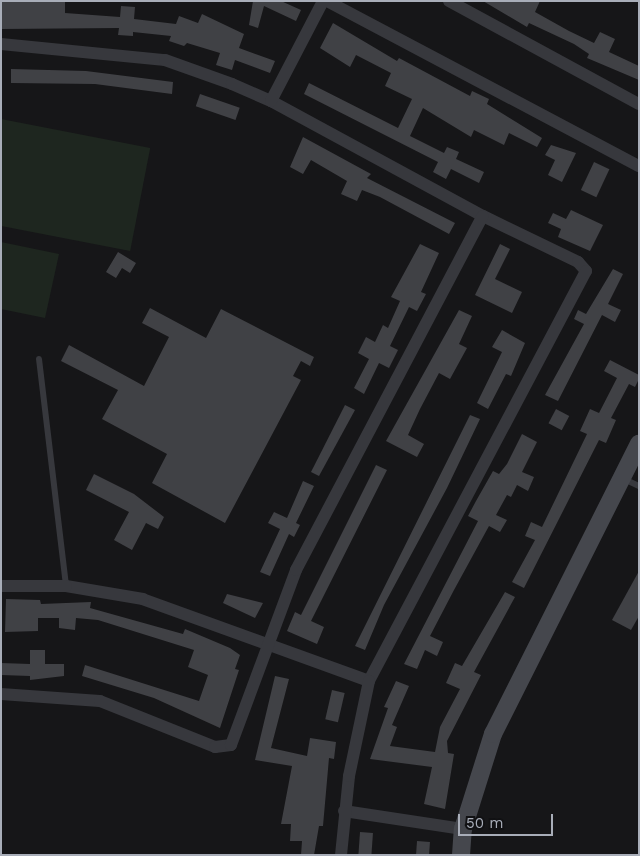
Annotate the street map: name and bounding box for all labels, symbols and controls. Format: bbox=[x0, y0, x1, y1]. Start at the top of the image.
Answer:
scale bar bbox=[460, 804, 555, 836]
text: 50 m bbox=[466, 814, 503, 832]

